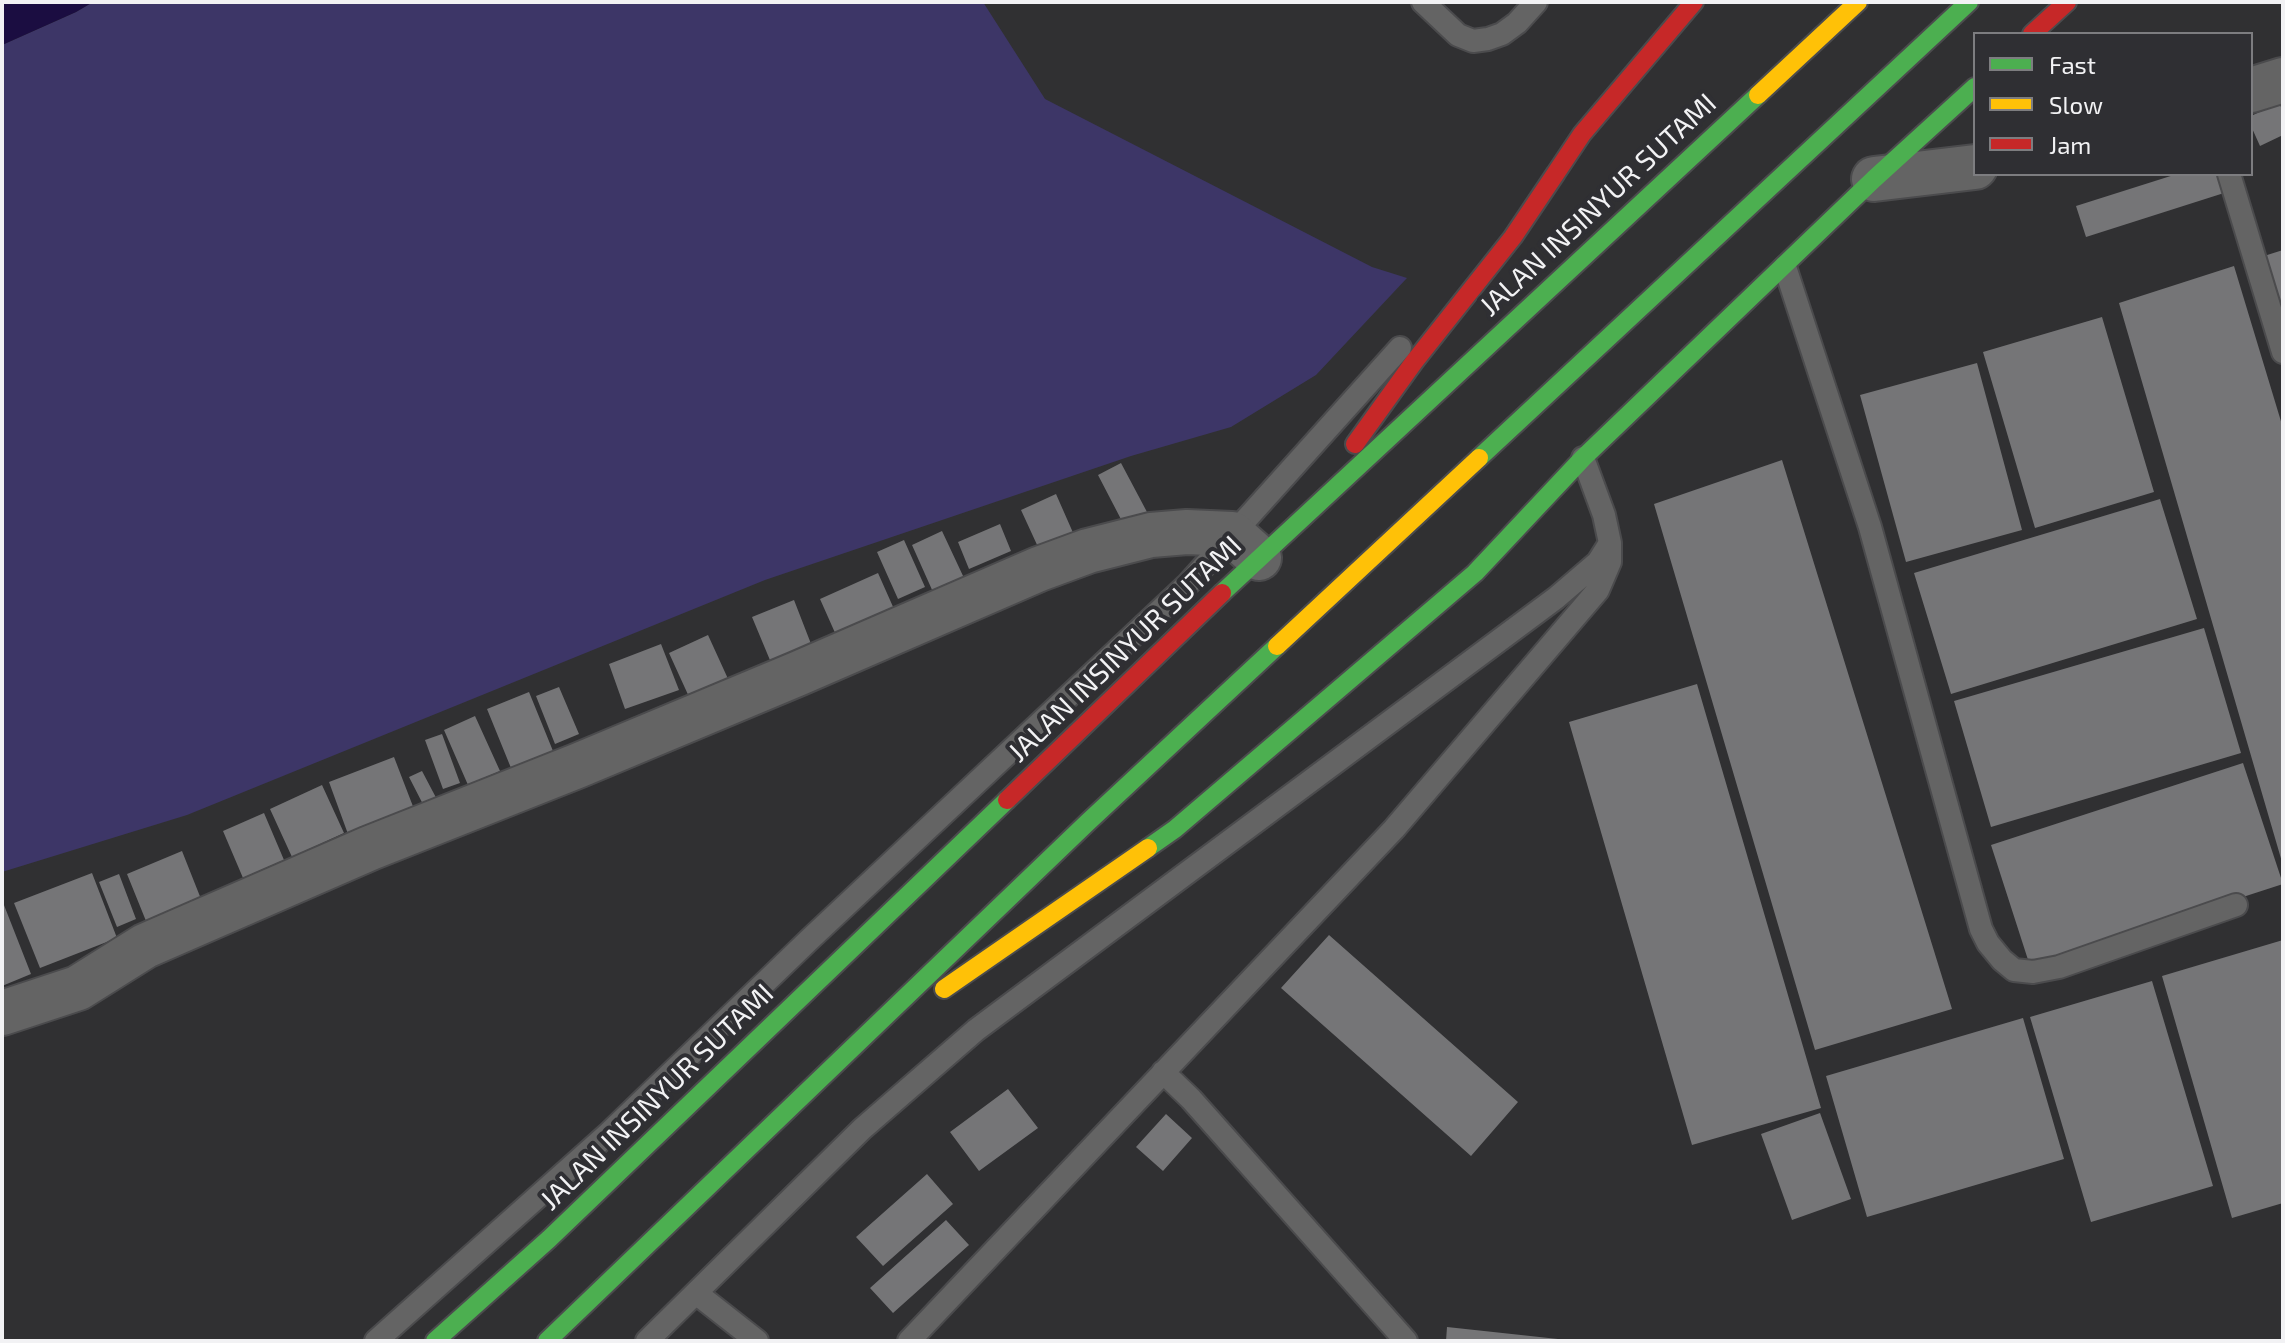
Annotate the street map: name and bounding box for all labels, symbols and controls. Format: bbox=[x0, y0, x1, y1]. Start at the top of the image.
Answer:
legend bbox=[1973, 32, 2253, 176]
text: Fast bbox=[2049, 50, 2096, 79]
street label: JALAN INSINYUR SUTAMI bbox=[1473, 87, 1723, 323]
text: Slow bbox=[2049, 90, 2103, 119]
text: Jam bbox=[2049, 130, 2091, 159]
street label: JALAN INSINYUR SUTAMI bbox=[1001, 529, 1249, 769]
street label: JALAN INSINYUR SUTAMI bbox=[533, 977, 781, 1217]

